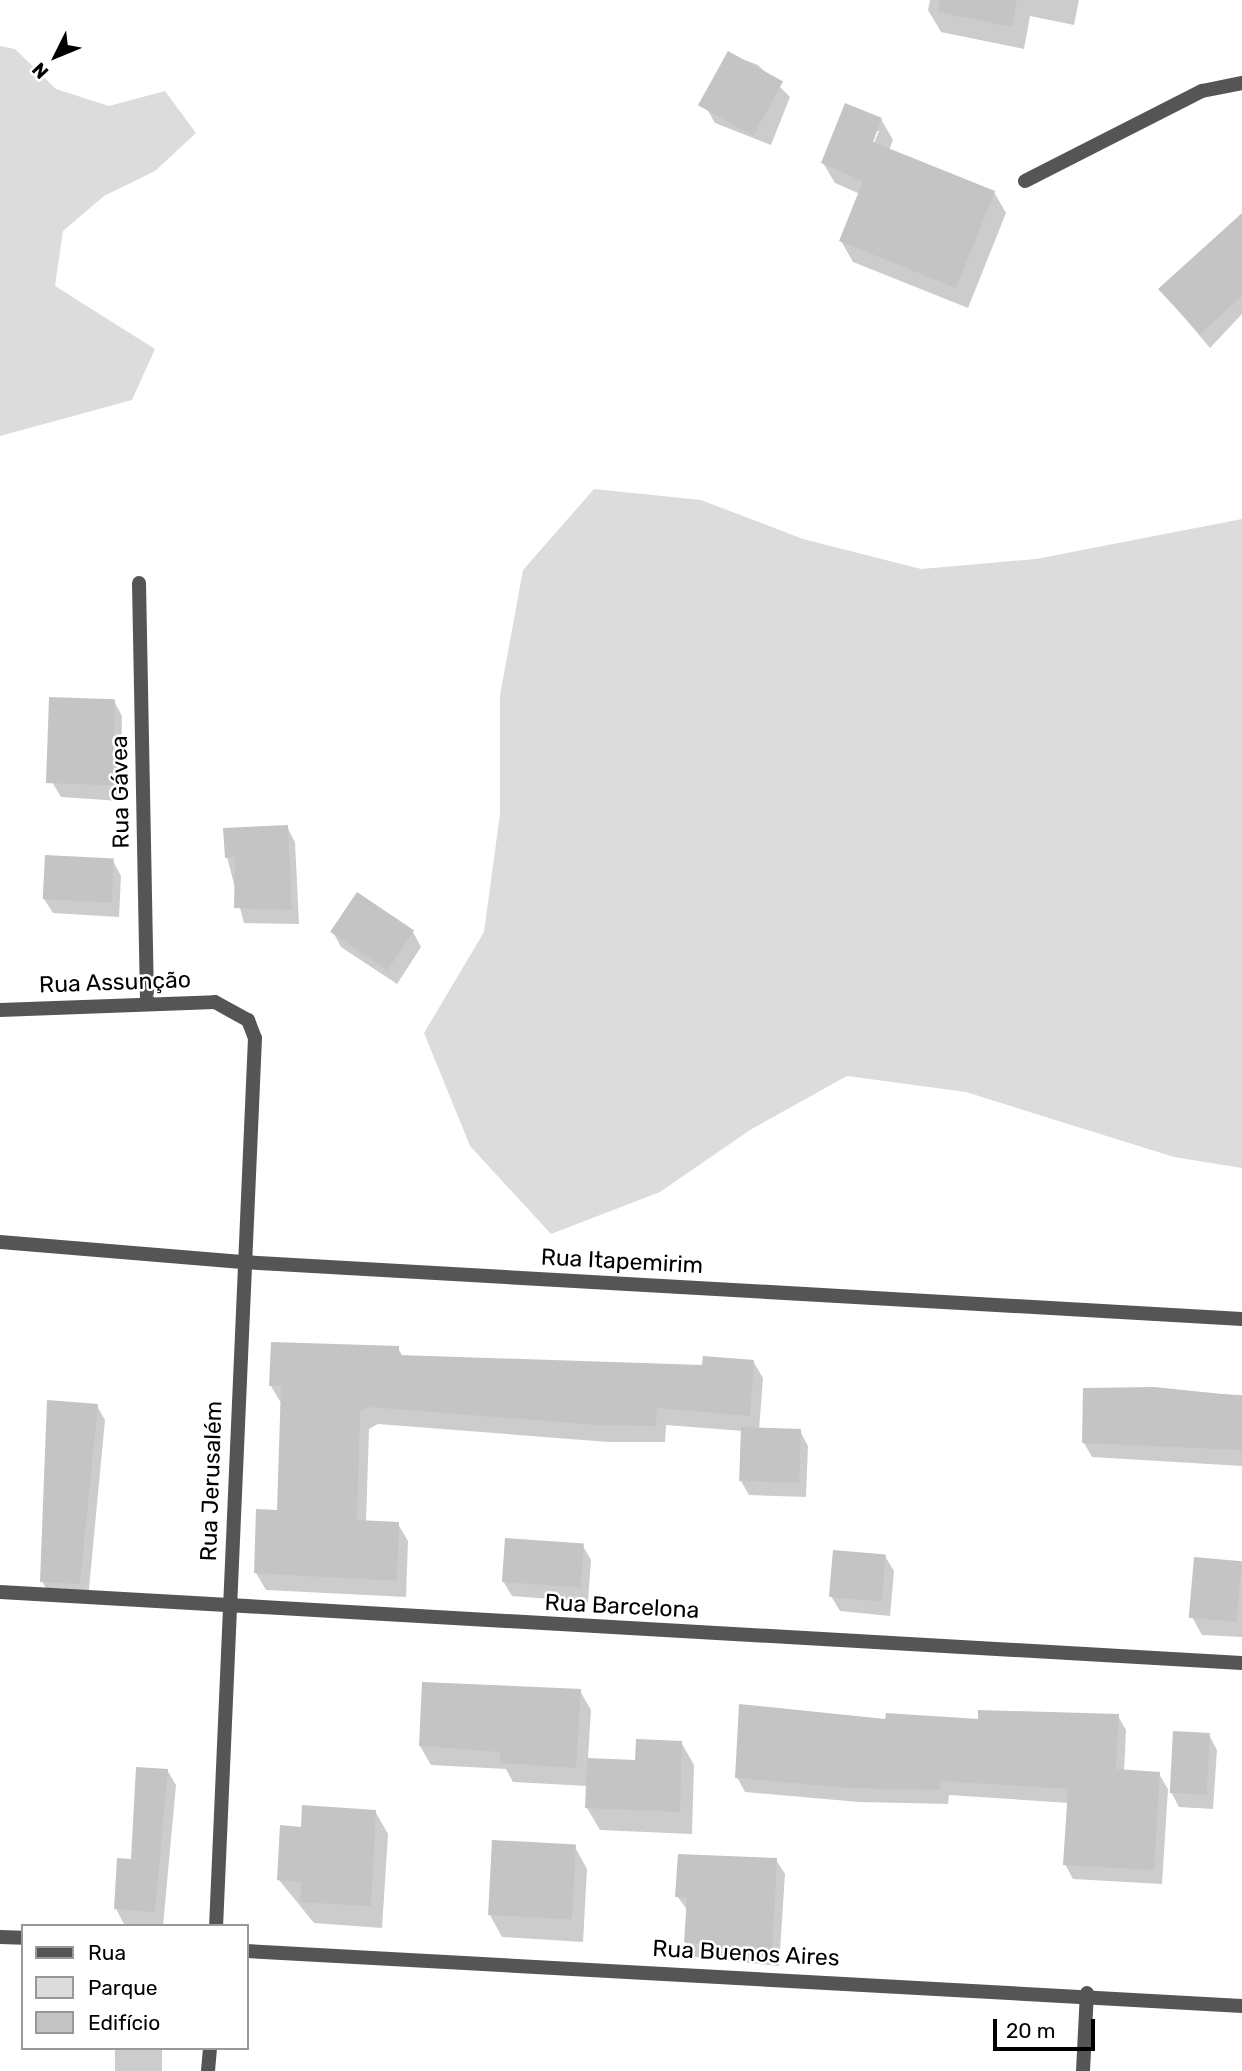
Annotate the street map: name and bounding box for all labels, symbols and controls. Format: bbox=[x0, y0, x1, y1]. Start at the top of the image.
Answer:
north arrow bbox=[21, 21, 91, 91]
text: N bbox=[27, 58, 53, 84]
street label: Rua Gávea bbox=[105, 735, 135, 849]
street label: Rua Assunção bbox=[38, 966, 192, 998]
street label: Rua Itapemirim bbox=[540, 1243, 704, 1279]
street label: Rua Jerusalém bbox=[194, 1400, 228, 1562]
street label: Rua Barcelona bbox=[544, 1588, 700, 1624]
legend bbox=[21, 1924, 248, 2050]
street label: Rua Buenos Aires bbox=[651, 1934, 841, 1972]
text: Rua bbox=[88, 1940, 126, 1965]
text: Parque bbox=[88, 1975, 158, 2000]
scale bar bbox=[997, 2004, 1098, 2048]
text: Edifício bbox=[88, 2010, 160, 2035]
text: 20 m bbox=[1006, 2018, 1055, 2043]

